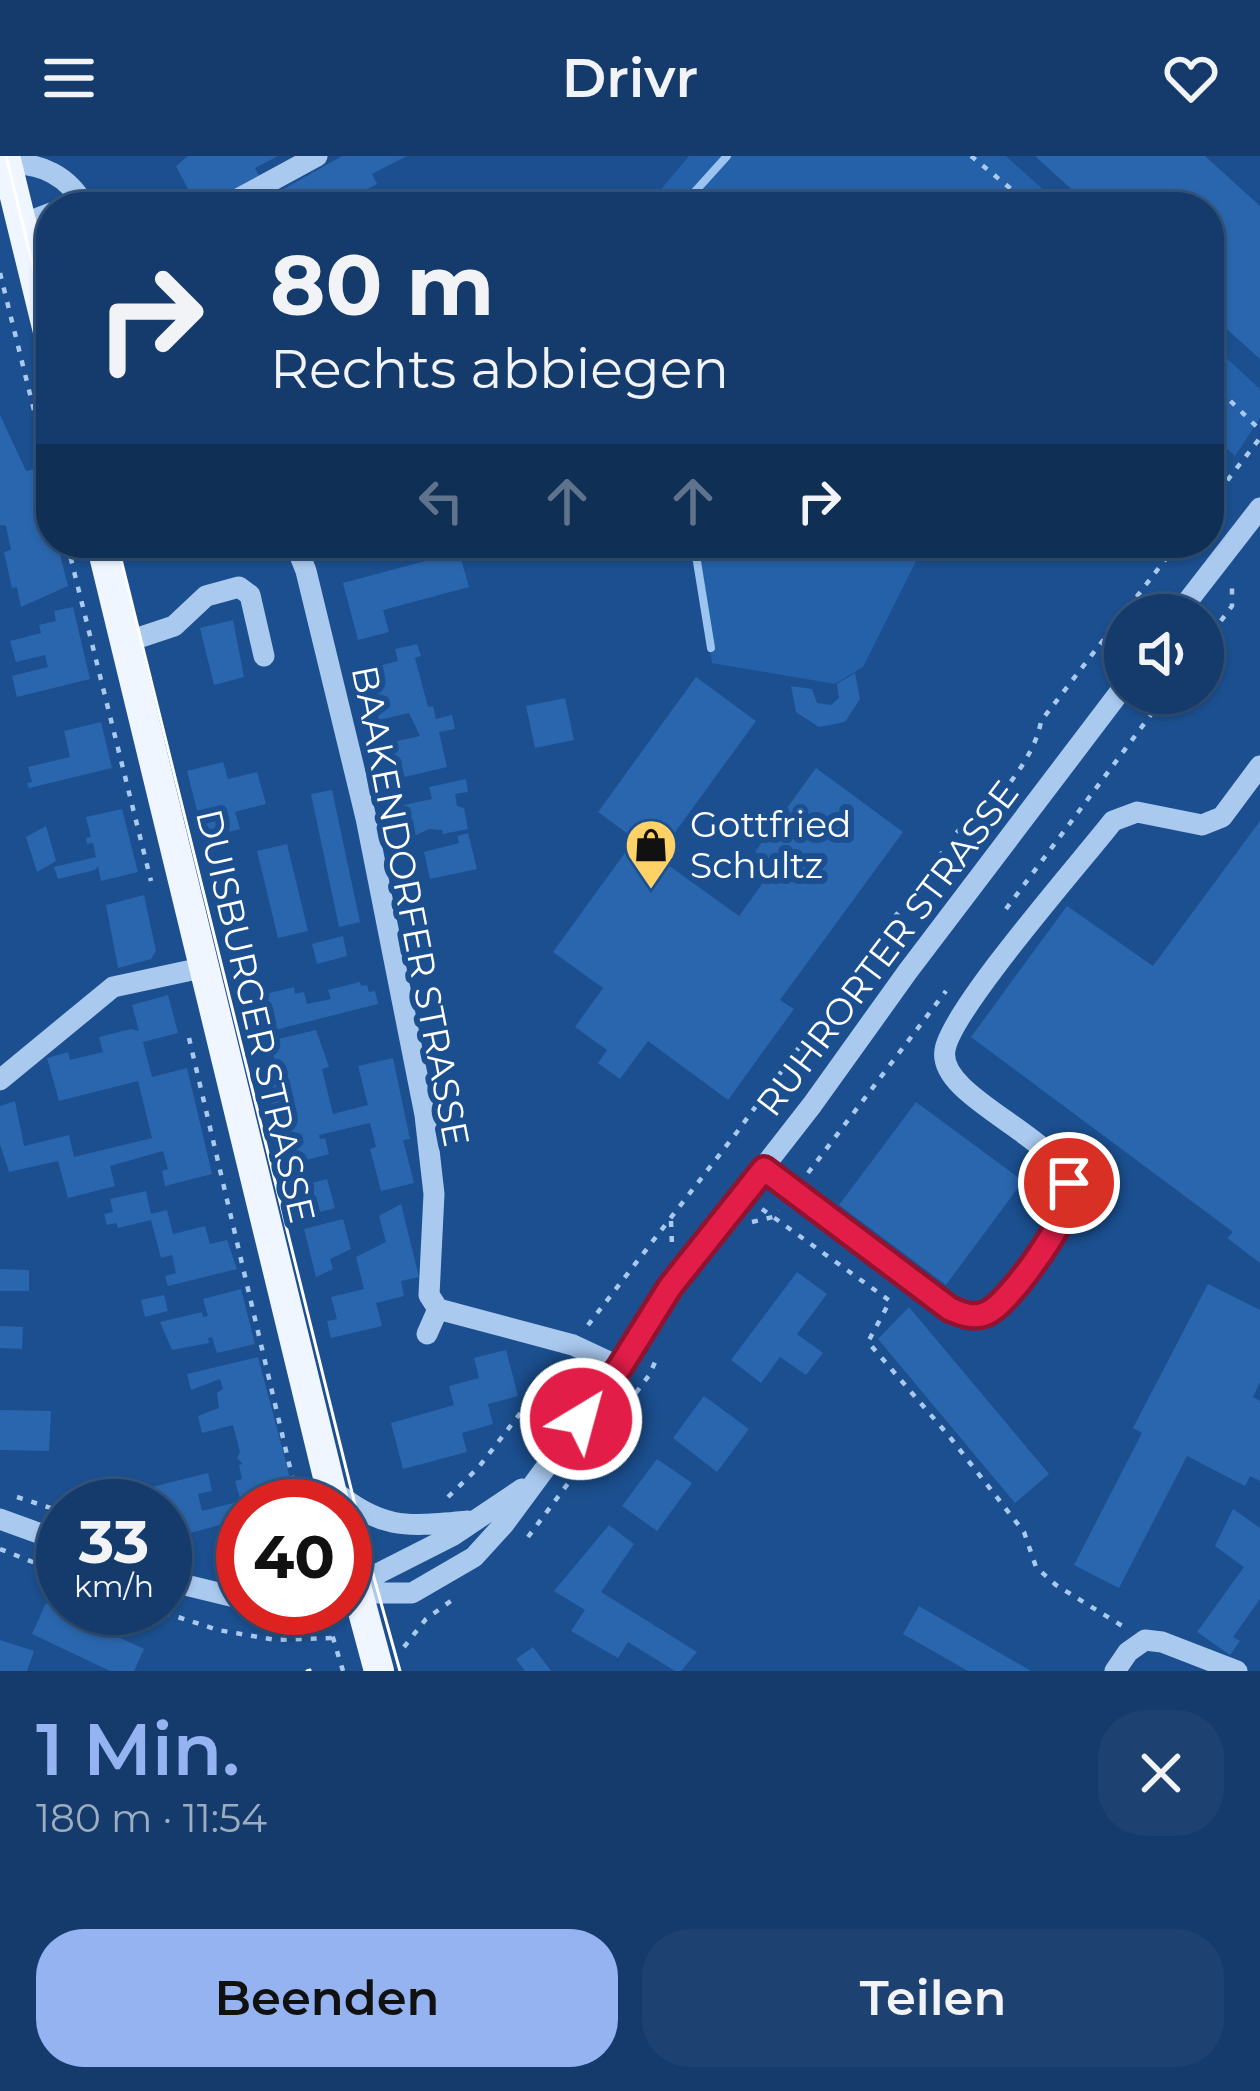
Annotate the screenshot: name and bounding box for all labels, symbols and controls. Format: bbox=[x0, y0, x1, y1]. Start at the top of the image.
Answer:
icon: menu bbox=[36, 45, 102, 111]
text: Drivr bbox=[562, 45, 698, 111]
icon: heart bbox=[1158, 45, 1224, 111]
text: 80 m bbox=[270, 234, 494, 336]
icon: right bbox=[72, 240, 228, 396]
text: Rechts abbiegen bbox=[270, 336, 729, 402]
icon: left bbox=[408, 468, 474, 534]
icon: ahead bbox=[534, 468, 600, 534]
icon: ahead bbox=[660, 468, 726, 534]
icon: right bbox=[786, 468, 852, 534]
map controls bbox=[1104, 594, 1224, 714]
button: sound bbox=[1104, 594, 1224, 714]
street label: BAAKENDORFER STRASSE bbox=[343, 662, 479, 1150]
street label: RUHRORTER STRASSE bbox=[746, 772, 1028, 1124]
place label: Gottfried Schultz bbox=[690, 802, 851, 887]
street label: DUISBURGER STRASSE bbox=[187, 805, 325, 1227]
shop icon: Gottfried Schultz bbox=[623, 817, 679, 891]
pin bbox=[1018, 1132, 1120, 1234]
icon: arrive bbox=[1036, 1150, 1102, 1216]
position arrow bbox=[518, 1356, 644, 1482]
speed limit sign: 40 bbox=[216, 1479, 372, 1635]
text: 33 bbox=[79, 1505, 149, 1578]
text: km/h bbox=[74, 1568, 154, 1605]
text: 1 Min. bbox=[36, 1705, 240, 1793]
button: close bbox=[1098, 1710, 1224, 1836]
text: 180 m · 11:54 bbox=[36, 1794, 267, 1842]
button: Beenden bbox=[36, 1929, 618, 2067]
button: Teilen bbox=[642, 1929, 1224, 2067]

